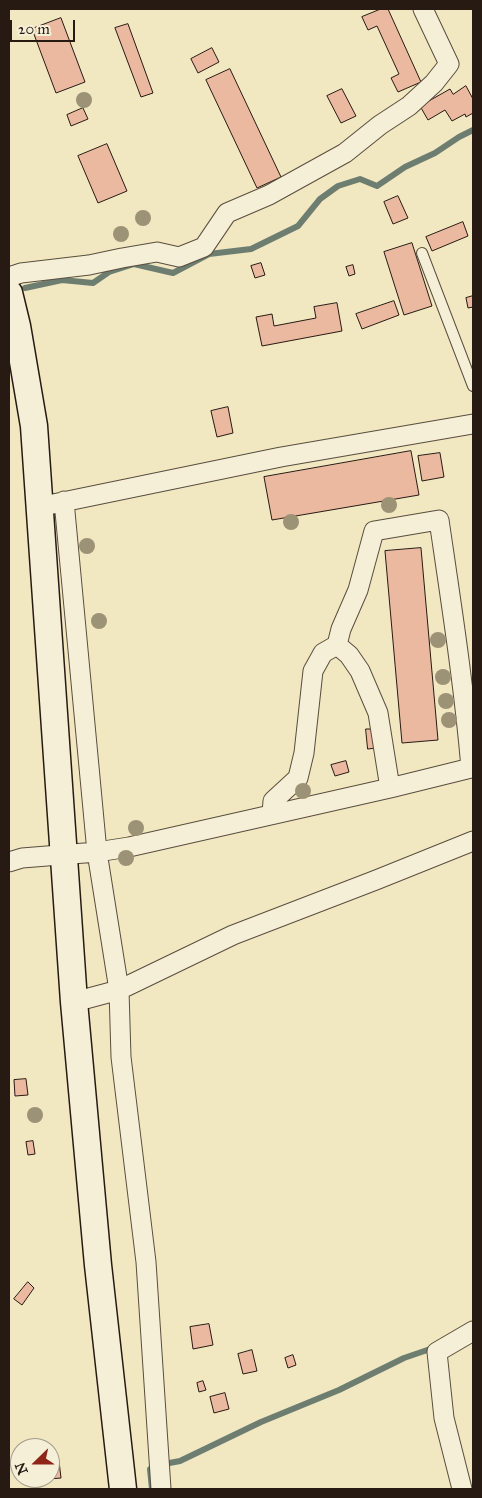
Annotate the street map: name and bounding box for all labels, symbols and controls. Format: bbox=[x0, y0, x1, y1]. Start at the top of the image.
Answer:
scale bar bbox=[12, 10, 78, 42]
text: 20 m bbox=[18, 20, 50, 38]
north arrow bbox=[10, 1438, 60, 1488]
text: N bbox=[11, 1460, 32, 1477]

